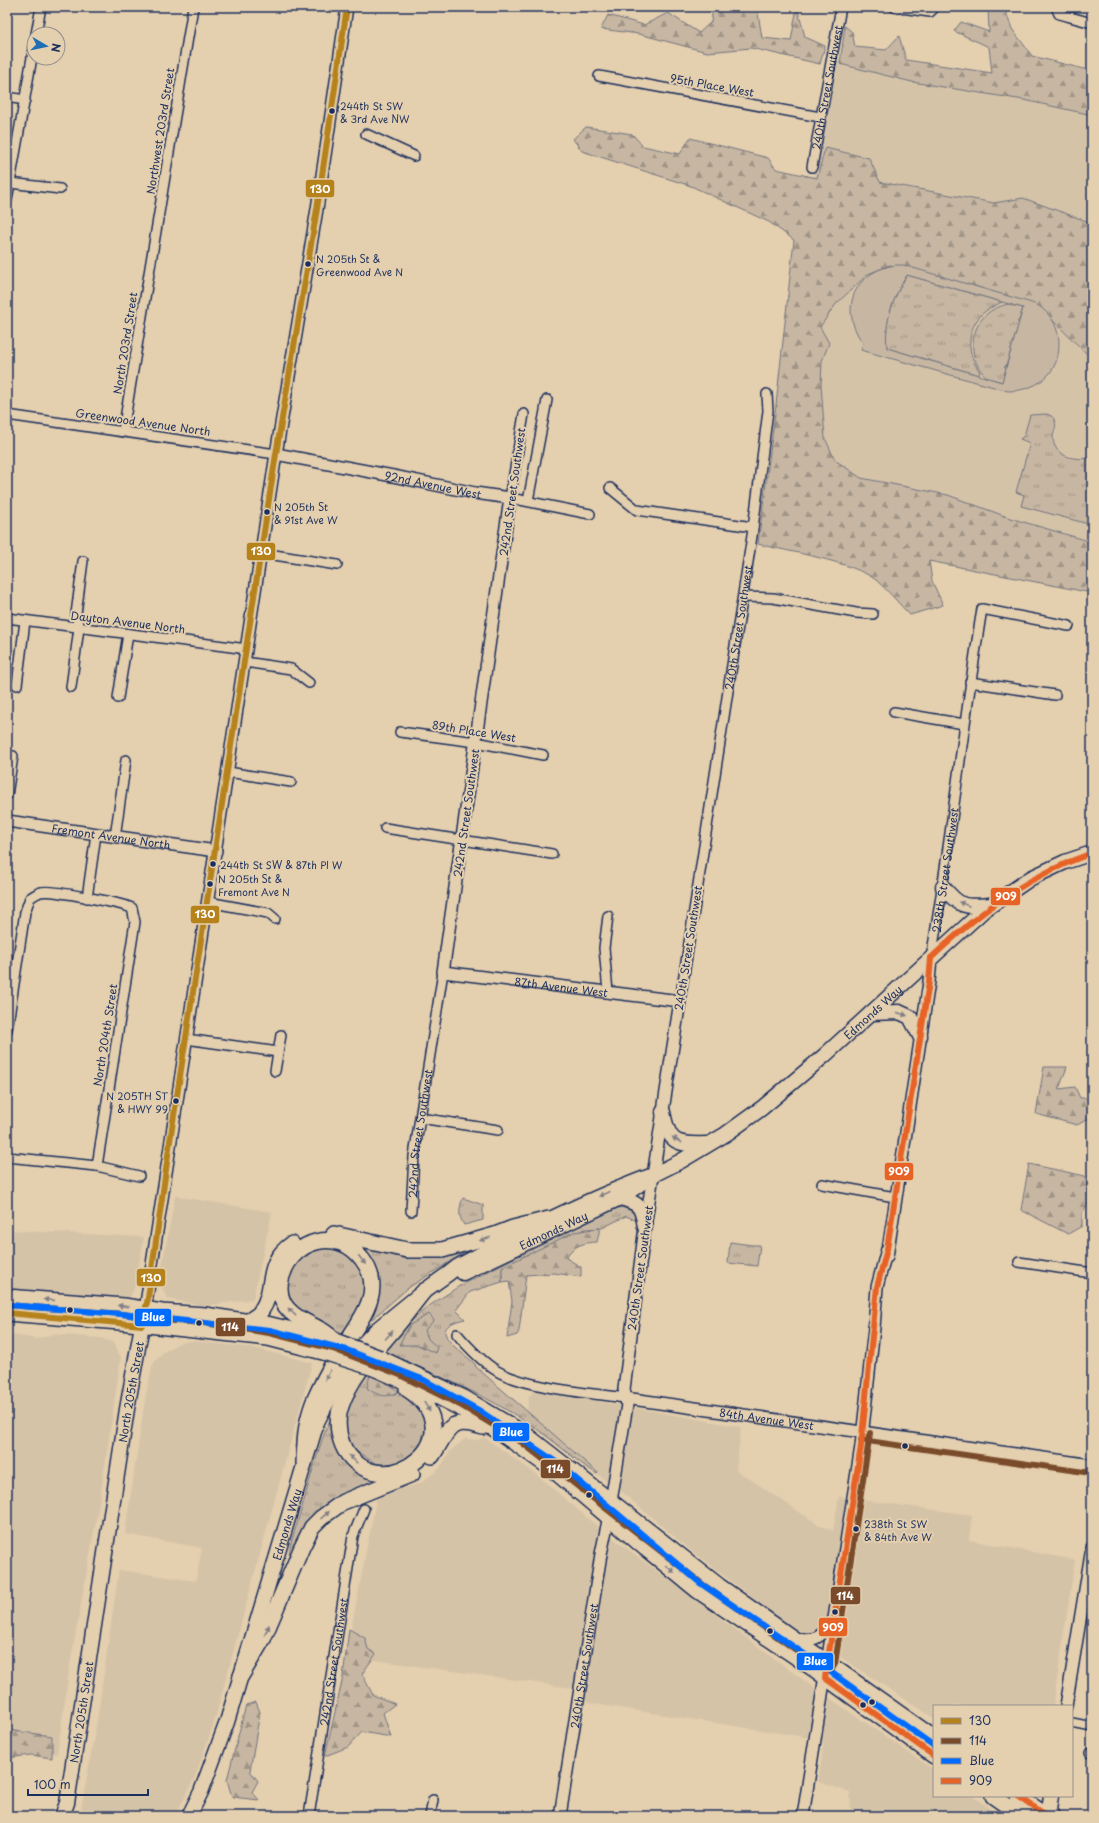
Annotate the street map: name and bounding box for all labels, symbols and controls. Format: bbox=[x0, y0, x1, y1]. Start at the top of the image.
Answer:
street label: 240th Street Southwest bbox=[807, 23, 846, 151]
north arrow bbox=[26, 26, 66, 66]
text: N bbox=[47, 42, 65, 54]
street label: Northwest 203rd Street bbox=[142, 66, 178, 195]
street label: 95th Place West bbox=[669, 69, 756, 101]
place label: 244th St SW & 3rd Ave NW bbox=[340, 98, 410, 126]
marker: 244th St SW & 3rd Ave NW bbox=[327, 106, 337, 116]
line badge: 130 bbox=[305, 179, 335, 198]
text: 130 bbox=[310, 180, 330, 197]
place label: N 205th St & Greenwood Ave N bbox=[316, 251, 403, 279]
marker: N 205th St & Greenwood Ave N bbox=[303, 259, 313, 269]
street label: North 203rd Street bbox=[109, 290, 142, 395]
street label: Greenwood Avenue North bbox=[74, 404, 212, 440]
street label: 242nd Street Southwest bbox=[495, 426, 530, 557]
street label: 92nd Avenue West bbox=[383, 466, 483, 502]
place label: N 205th St & 91st Ave W bbox=[274, 499, 338, 527]
marker: N 205th St & 91st Ave W bbox=[262, 507, 272, 517]
line badge: 130 bbox=[246, 542, 276, 561]
text: 130 bbox=[251, 542, 271, 559]
street label: 240th Street Southwest bbox=[720, 563, 756, 691]
street label: Dayton Avenue North bbox=[70, 607, 186, 637]
street label: 89th Place West bbox=[431, 716, 518, 746]
street label: 242nd Street Southwest bbox=[449, 747, 484, 878]
street label: 238th Street Southwest bbox=[927, 806, 962, 934]
street label: Fremont Avenue North bbox=[50, 819, 171, 853]
place label: 244th St SW & 87th Pl W bbox=[220, 857, 342, 872]
marker: 244th St SW & 87th Pl W bbox=[208, 859, 218, 869]
place label: N 205th St & Fremont Ave N bbox=[218, 871, 290, 899]
marker: N 205th St & Fremont Ave N bbox=[205, 879, 215, 889]
street label: 240th Street Southwest bbox=[670, 884, 706, 1012]
line badge: 909 bbox=[990, 887, 1021, 906]
text: 909 bbox=[995, 887, 1017, 904]
one-way arrow bbox=[957, 900, 969, 906]
line badge: 130 bbox=[190, 905, 220, 924]
text: 130 bbox=[195, 905, 215, 922]
street label: 87th Avenue West bbox=[514, 972, 609, 1001]
street label: Edmonds Way bbox=[839, 981, 906, 1043]
street label: North 204th Street bbox=[89, 982, 122, 1087]
one-way arrow bbox=[896, 1011, 908, 1017]
street label: 242nd Street Southwest bbox=[403, 1067, 436, 1198]
place label: N 205TH ST & HWY 99 bbox=[106, 1088, 168, 1116]
marker: N 205TH ST & HWY 99 bbox=[171, 1096, 181, 1106]
one-way arrow bbox=[671, 1137, 683, 1144]
line badge: 909 bbox=[884, 1162, 914, 1181]
text: 909 bbox=[888, 1162, 910, 1179]
one-way arrow bbox=[598, 1191, 609, 1197]
street label: 240th Street Southwest bbox=[623, 1204, 657, 1332]
street label: Edmonds Way bbox=[516, 1206, 590, 1253]
one-way arrow bbox=[478, 1236, 490, 1242]
one-way arrow bbox=[358, 1254, 366, 1265]
line badge: 130 bbox=[136, 1268, 166, 1287]
text: 130 bbox=[141, 1269, 161, 1286]
one-way arrow bbox=[43, 1297, 55, 1304]
one-way arrow bbox=[117, 1303, 130, 1309]
unlabelled marker bbox=[65, 1305, 75, 1315]
one-way arrow bbox=[287, 1307, 297, 1317]
line badge: Blue bbox=[134, 1308, 172, 1327]
text: Blue bbox=[141, 1308, 165, 1325]
line badge: 114 bbox=[215, 1317, 246, 1337]
unlabelled marker bbox=[194, 1318, 204, 1328]
text: 114 bbox=[221, 1318, 239, 1335]
one-way arrow bbox=[384, 1330, 393, 1340]
street label: North 205th Street bbox=[114, 1339, 148, 1444]
one-way arrow bbox=[324, 1369, 331, 1381]
one-way arrow bbox=[423, 1402, 431, 1413]
street label: 84th Avenue West bbox=[718, 1403, 816, 1434]
line badge: Blue bbox=[492, 1422, 530, 1442]
text: Blue bbox=[499, 1423, 523, 1440]
unlabelled marker bbox=[900, 1441, 910, 1451]
one-way arrow bbox=[349, 1454, 358, 1464]
line badge: 114 bbox=[540, 1459, 571, 1479]
text: 114 bbox=[546, 1460, 564, 1477]
street label: Edmonds Way bbox=[268, 1486, 305, 1562]
unlabelled marker bbox=[584, 1490, 594, 1500]
one-way arrow bbox=[320, 1510, 330, 1519]
place label: 238th St SW & 84th Ave W bbox=[864, 1516, 932, 1544]
marker: 238th St SW & 84th Ave W bbox=[851, 1524, 861, 1534]
one-way arrow bbox=[665, 1564, 676, 1573]
line badge: 114 bbox=[830, 1586, 861, 1605]
text: 114 bbox=[836, 1587, 854, 1604]
street label: 242nd Street Southwest bbox=[315, 1596, 352, 1727]
street label: 240th Street Southwest bbox=[565, 1602, 602, 1729]
unlabelled marker bbox=[830, 1607, 840, 1617]
line badge: 909 bbox=[818, 1617, 848, 1637]
text: 909 bbox=[822, 1618, 844, 1635]
one-way arrow bbox=[264, 1624, 270, 1635]
unlabelled marker bbox=[765, 1626, 775, 1636]
line badge: Blue bbox=[796, 1652, 834, 1671]
text: Blue bbox=[803, 1652, 827, 1669]
street label: North 205th Street bbox=[65, 1660, 97, 1764]
unlabelled marker bbox=[867, 1697, 877, 1707]
unlabelled marker bbox=[858, 1700, 868, 1710]
legend bbox=[933, 1705, 1073, 1797]
text: 130 bbox=[969, 1711, 991, 1729]
text: 114 bbox=[969, 1731, 987, 1749]
text: Blue bbox=[969, 1751, 995, 1769]
scale bar bbox=[28, 1771, 148, 1797]
text: 909 bbox=[969, 1771, 992, 1789]
text: 100 m bbox=[34, 1775, 71, 1793]

